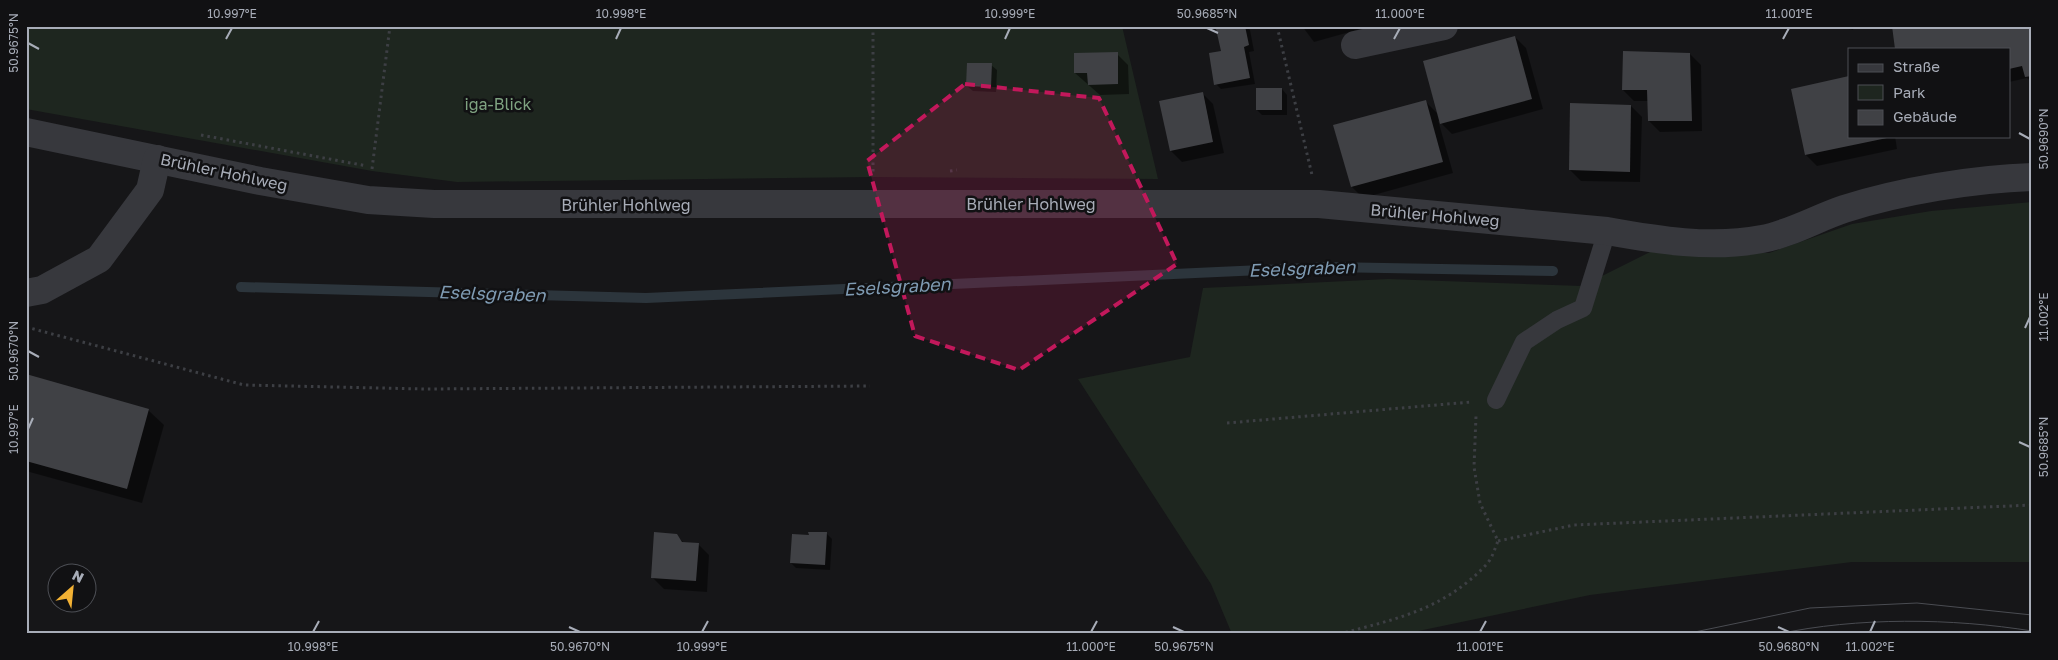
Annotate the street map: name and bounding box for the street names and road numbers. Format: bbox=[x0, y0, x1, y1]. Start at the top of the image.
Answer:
street label: Brühler Hohlweg bbox=[159, 149, 289, 195]
street label: Brühler Hohlweg bbox=[966, 194, 1096, 214]
street label: Brühler Hohlweg bbox=[561, 195, 691, 215]
street label: Brühler Hohlweg bbox=[1370, 199, 1500, 231]

